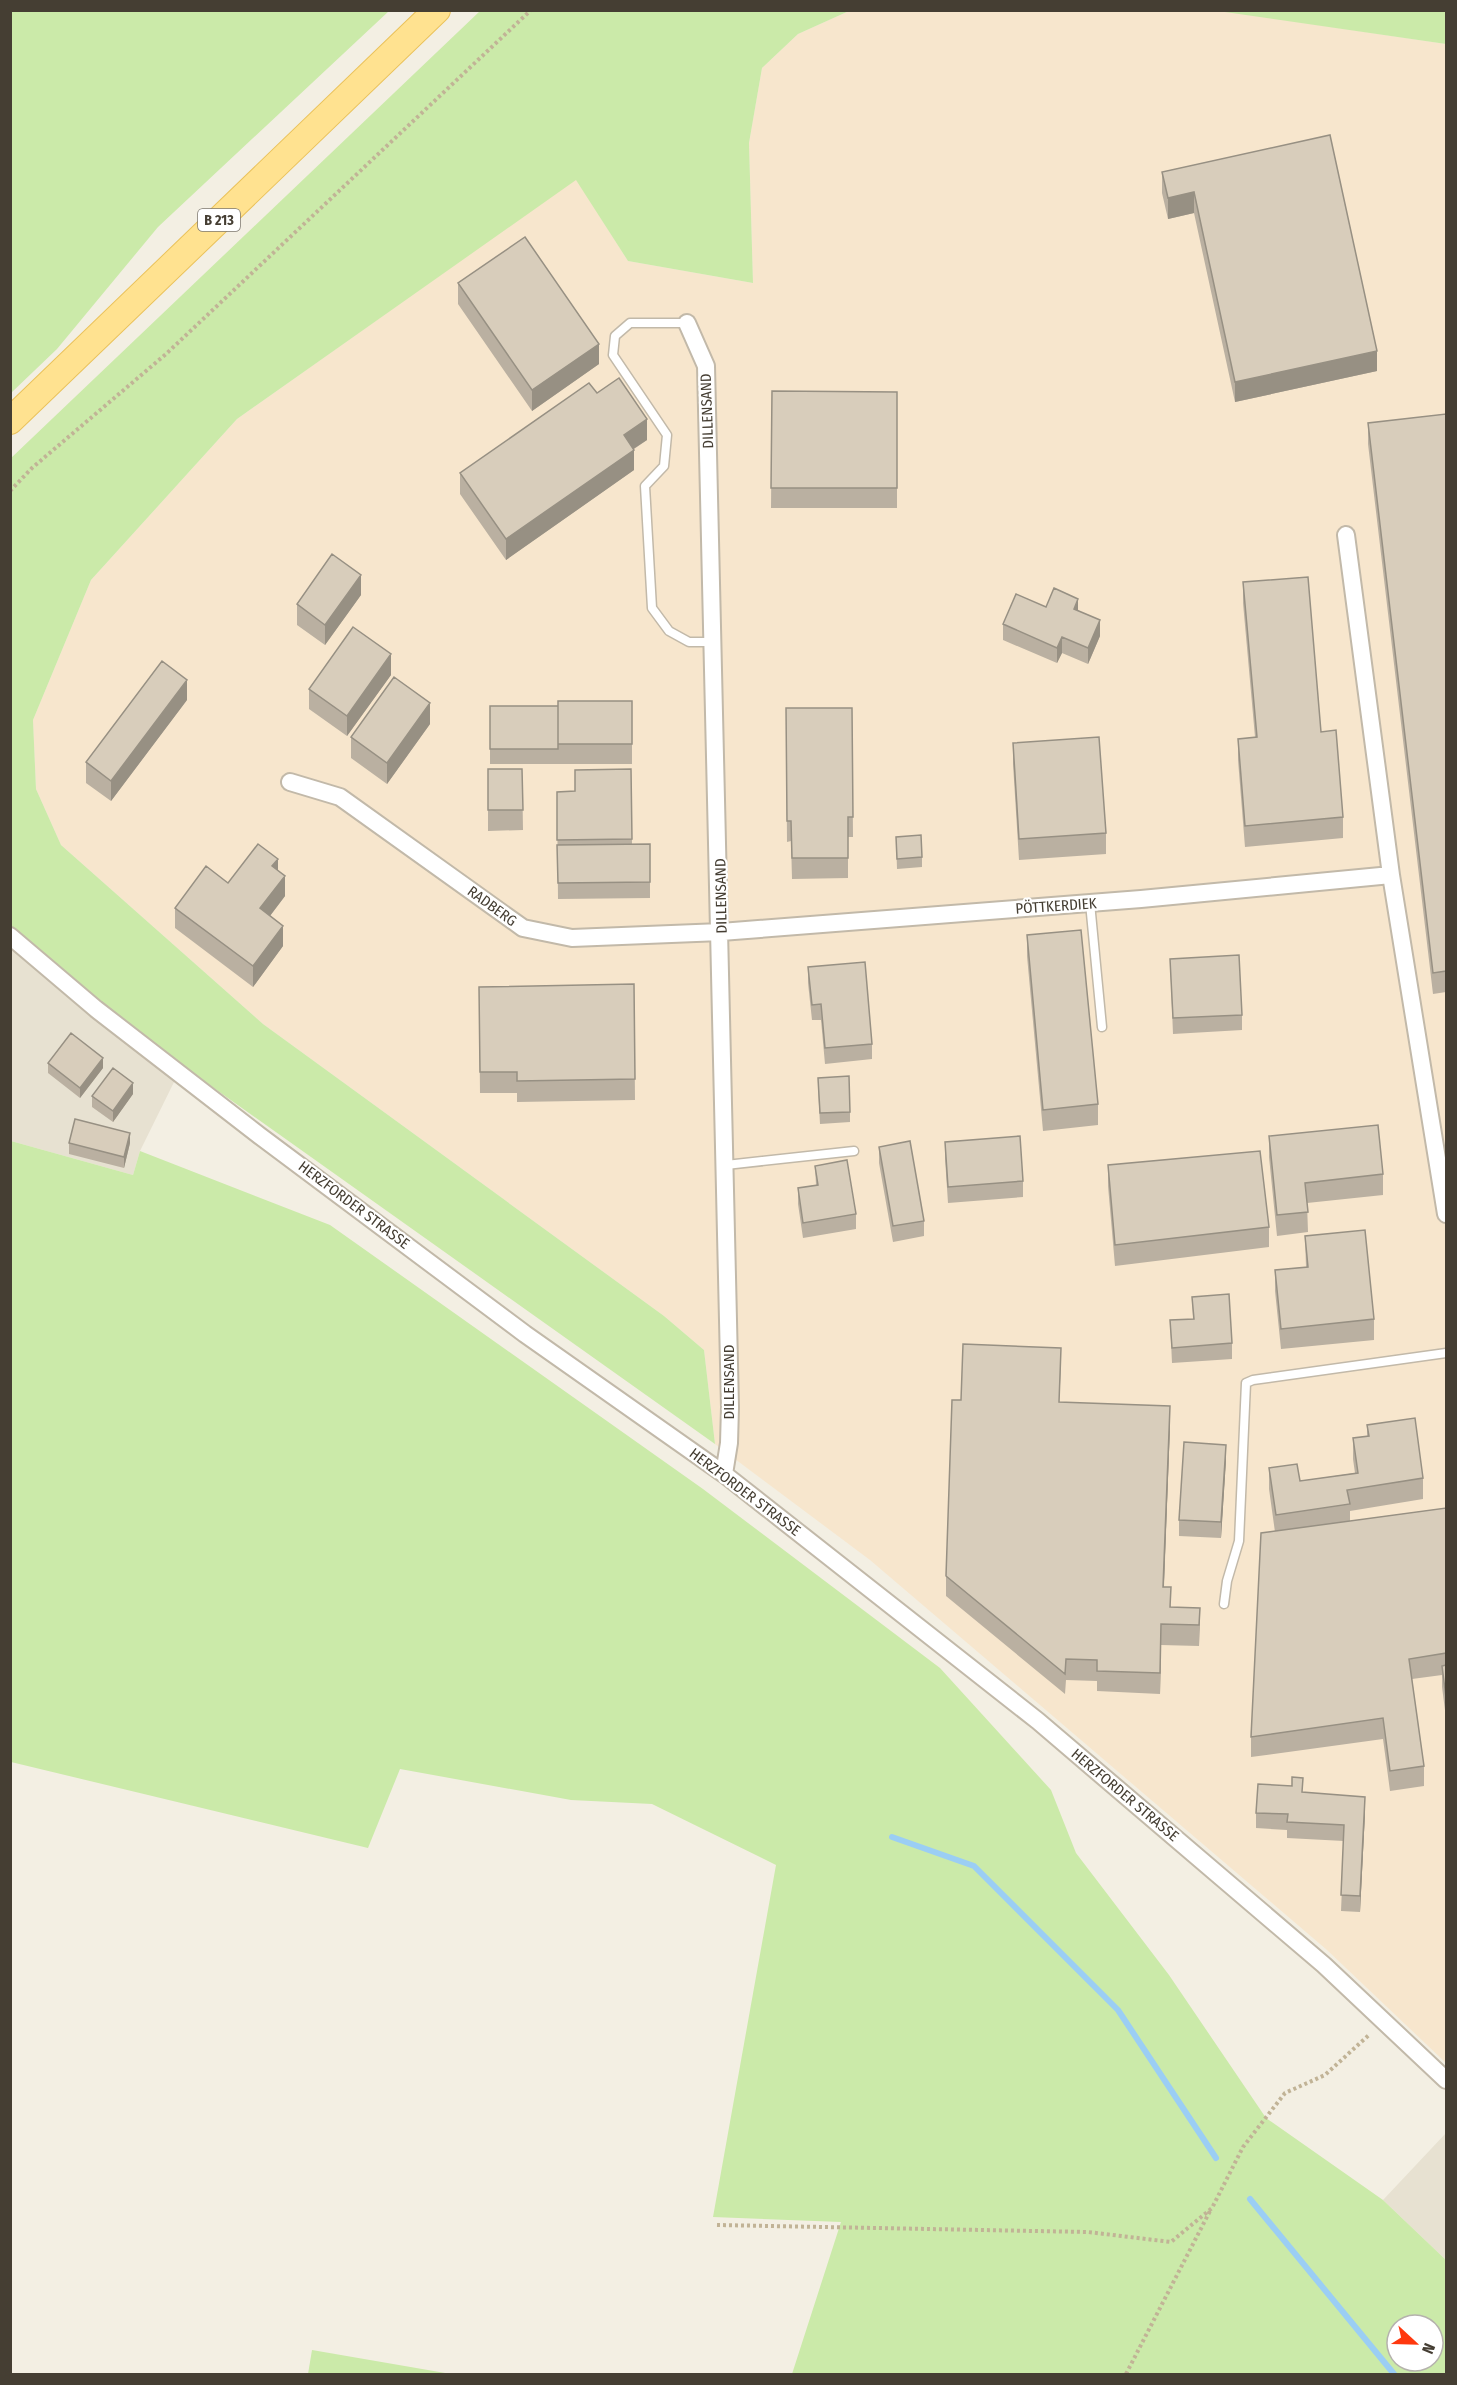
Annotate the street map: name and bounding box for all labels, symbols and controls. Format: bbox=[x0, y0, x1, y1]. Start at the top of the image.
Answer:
road number: B 213 bbox=[198, 209, 240, 231]
street label: DILLENSAND bbox=[697, 373, 717, 449]
street label: DILLENSAND bbox=[711, 858, 731, 934]
street label: RADBERG bbox=[464, 882, 520, 930]
street label: PÖTTKERDIEK bbox=[1015, 894, 1097, 918]
street label: HERZFORDER STRASSE bbox=[295, 1157, 413, 1253]
street label: DILLENSAND bbox=[720, 1344, 738, 1420]
street label: HERZFORDER STRASSE bbox=[686, 1444, 804, 1540]
street label: HERZFORDER STRASSE bbox=[1068, 1745, 1182, 1845]
north arrow bbox=[1385, 2313, 1445, 2373]
text: N bbox=[1418, 2340, 1439, 2356]

